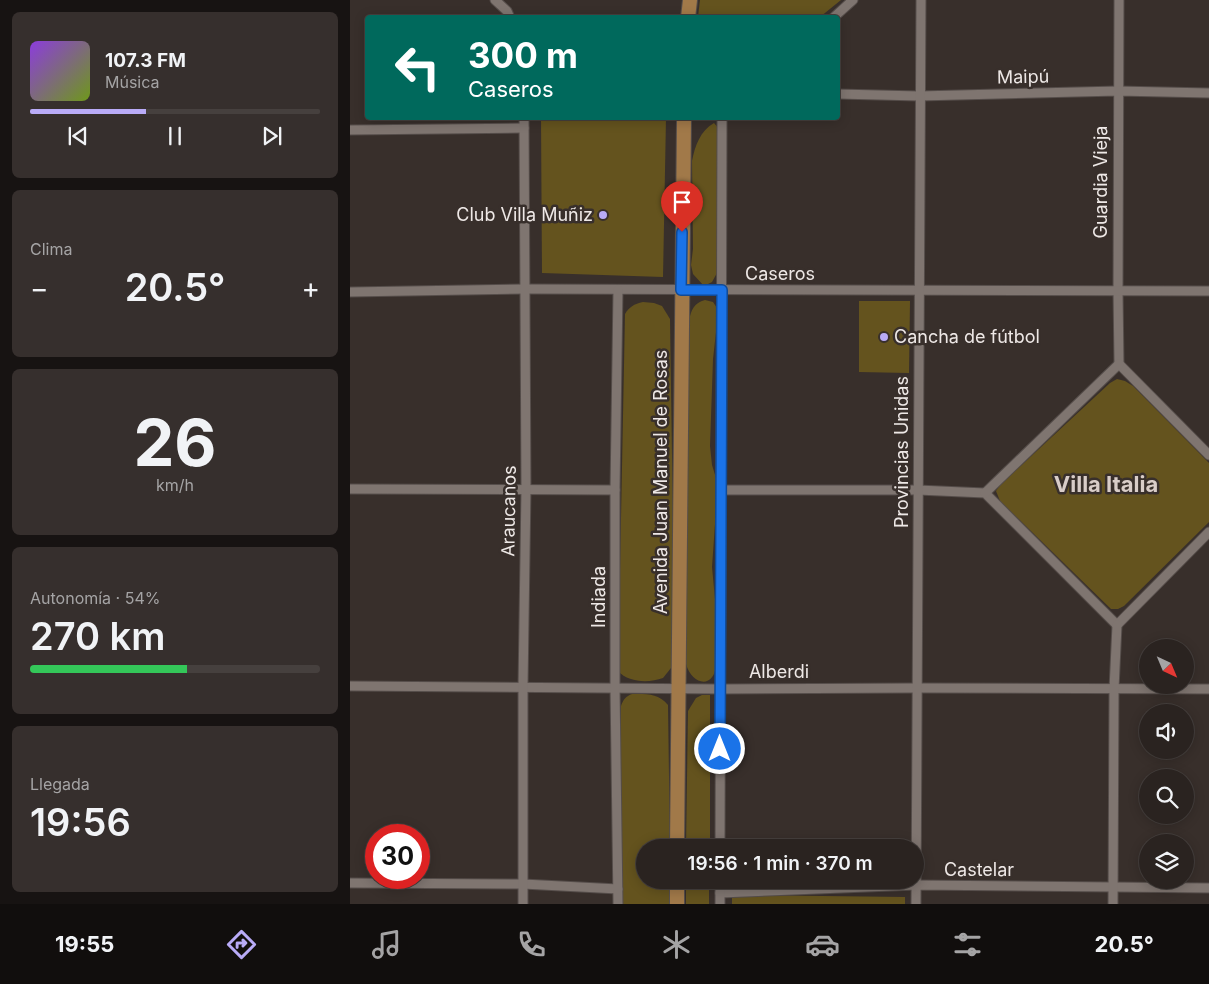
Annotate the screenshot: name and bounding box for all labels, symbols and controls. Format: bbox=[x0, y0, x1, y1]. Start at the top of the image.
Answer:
text: 300 m bbox=[468, 34, 578, 76]
icon: left bbox=[385, 35, 450, 100]
text: 107.3 FM bbox=[105, 49, 186, 72]
street label: Maipú bbox=[997, 66, 1049, 87]
text: Música bbox=[105, 72, 160, 92]
text: Caseros bbox=[468, 76, 554, 102]
icon: previous bbox=[64, 122, 92, 150]
icon: pause bbox=[161, 122, 189, 150]
icon: next bbox=[258, 122, 286, 150]
street label: Guardia Vieja bbox=[1090, 126, 1111, 238]
pin bbox=[661, 181, 703, 232]
icon: arrive bbox=[668, 188, 696, 216]
place label: Club Villa Muñiz bbox=[456, 204, 593, 225]
marker: Club Villa Muñiz bbox=[597, 209, 609, 221]
text: Clima bbox=[30, 239, 72, 259]
street label: Caseros bbox=[745, 263, 815, 284]
text: 20.5° bbox=[125, 264, 225, 310]
text: − bbox=[30, 271, 49, 305]
text: + bbox=[301, 271, 320, 305]
place label: Cancha de fútbol bbox=[894, 326, 1040, 347]
marker: Cancha de fútbol bbox=[878, 331, 890, 343]
street label: Avenida Juan Manuel de Rosas bbox=[650, 350, 671, 614]
street label: Provincias Unidas bbox=[891, 376, 912, 528]
text: 26 bbox=[133, 403, 217, 482]
street label: Araucanos bbox=[497, 465, 520, 557]
district label: Villa Italia bbox=[1054, 471, 1158, 497]
text: km/h bbox=[156, 475, 194, 495]
street label: Indiada bbox=[588, 566, 609, 628]
text: Autonomía · 54% bbox=[30, 588, 160, 608]
text: 270 km bbox=[30, 613, 165, 659]
north arrow bbox=[1139, 639, 1194, 694]
map controls bbox=[1139, 639, 1194, 889]
street label: Alberdi bbox=[749, 661, 809, 682]
button: sound bbox=[1139, 704, 1194, 759]
position arrow bbox=[693, 722, 745, 774]
button: search bbox=[1139, 769, 1194, 824]
text: Llegada bbox=[30, 774, 90, 794]
text: 19:56 bbox=[30, 799, 131, 845]
speed limit sign: 30 bbox=[365, 824, 430, 889]
button: layers bbox=[1139, 834, 1194, 889]
text: 19:56 · 1 min · 370 m bbox=[687, 852, 873, 875]
street label: Castelar bbox=[944, 859, 1014, 880]
icon: directions bbox=[224, 927, 259, 962]
icon: music bbox=[369, 927, 404, 962]
icon: phone bbox=[514, 927, 549, 962]
icon: climate bbox=[659, 927, 694, 962]
icon: car bbox=[805, 927, 840, 962]
icon: filters bbox=[950, 927, 985, 962]
text: 19:55 bbox=[55, 931, 114, 957]
text: 20.5° bbox=[1095, 931, 1154, 957]

